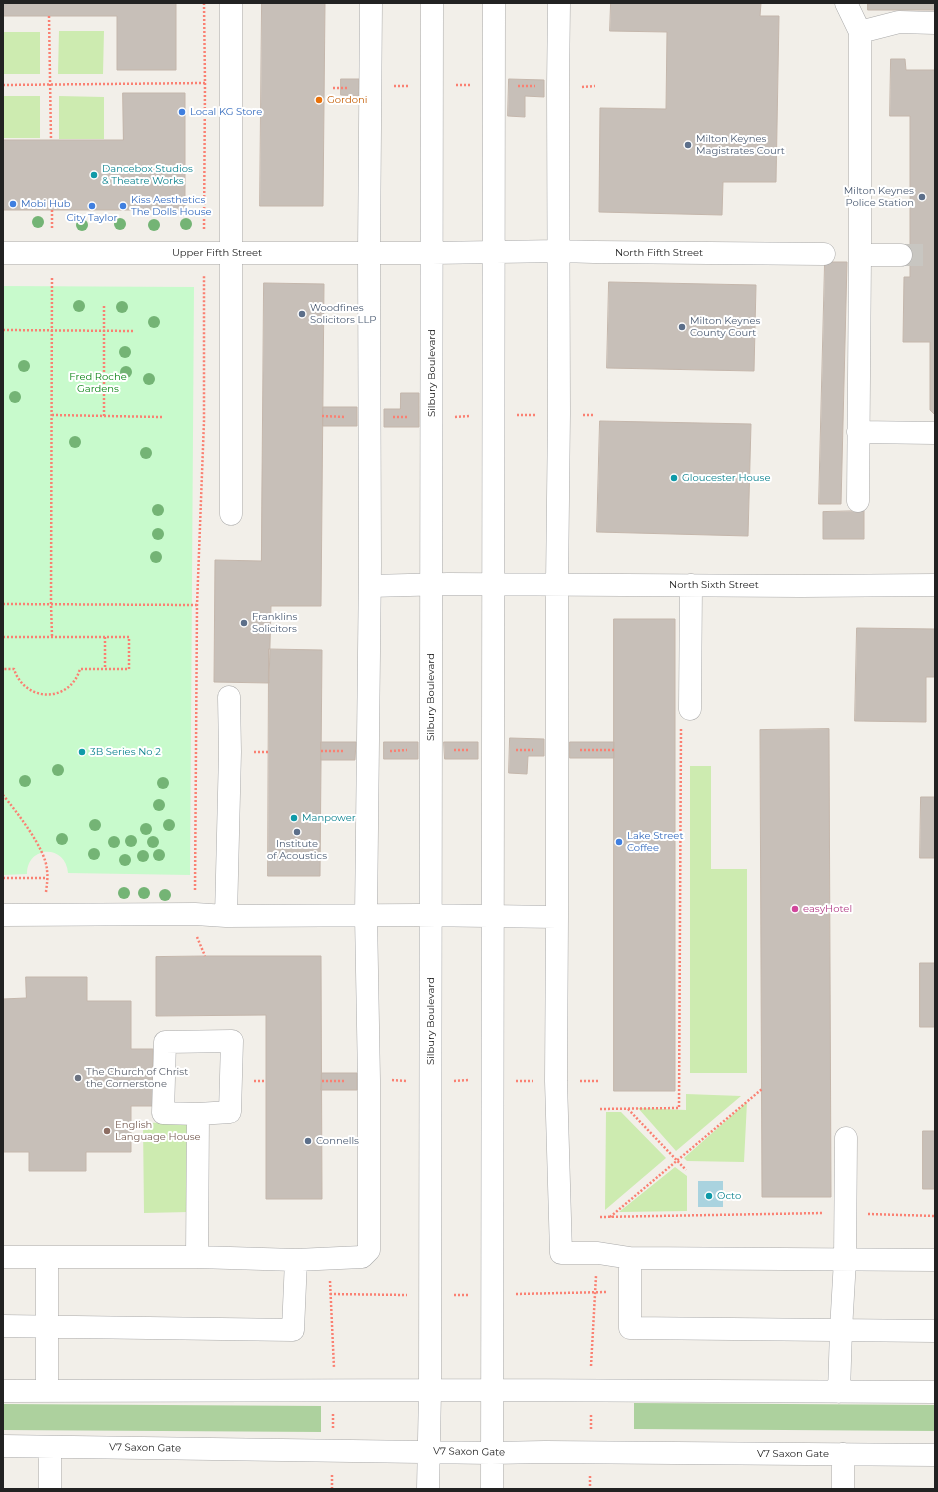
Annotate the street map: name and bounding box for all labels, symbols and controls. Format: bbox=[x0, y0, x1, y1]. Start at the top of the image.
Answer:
place label: Gordoni bbox=[327, 94, 367, 106]
marker: Gordoni bbox=[314, 95, 324, 105]
place label: Local KG Store bbox=[190, 106, 262, 118]
marker: Local KG Store bbox=[177, 107, 187, 117]
place label: Milton Keynes Magistrates Court bbox=[696, 133, 785, 156]
marker: Milton Keynes Magistrates Court bbox=[683, 140, 693, 150]
place label: Dancebox Studios & Theatre Works bbox=[102, 163, 193, 186]
marker: Dancebox Studios & Theatre Works bbox=[89, 170, 99, 180]
place label: Milton Keynes Police Station bbox=[844, 185, 914, 208]
marker: Milton Keynes Police Station bbox=[917, 192, 927, 202]
place label: Kiss Aesthetics The Dolls House bbox=[131, 194, 212, 218]
place label: Mobi Hub bbox=[21, 198, 71, 210]
marker: Mobi Hub bbox=[8, 199, 18, 209]
marker: City Taylor bbox=[87, 201, 97, 211]
marker: Kiss Aesthetics The Dolls House bbox=[118, 201, 128, 211]
place label: City Taylor bbox=[67, 212, 117, 224]
street label: Upper Fifth Street bbox=[172, 247, 262, 259]
street label: North Fifth Street bbox=[615, 247, 703, 259]
place label: Woodfines Solicitors LLP bbox=[310, 302, 377, 326]
marker: Woodfines Solicitors LLP bbox=[297, 309, 307, 319]
place label: Milton Keynes County Court bbox=[690, 315, 760, 338]
marker: Milton Keynes County Court bbox=[677, 322, 687, 332]
street label: Silbury Boulevard bbox=[426, 329, 438, 417]
park label: Fred Roche Gardens bbox=[69, 371, 127, 394]
place label: Gloucester House bbox=[682, 472, 770, 484]
marker: Gloucester House bbox=[669, 473, 679, 483]
street label: North Sixth Street bbox=[669, 579, 759, 591]
place label: Franklins Solicitors bbox=[252, 611, 297, 634]
marker: Franklins Solicitors bbox=[239, 618, 249, 628]
street label: Silbury Boulevard bbox=[425, 653, 437, 741]
place label: 3B Series No 2 bbox=[90, 746, 161, 758]
marker: 3B Series No 2 bbox=[77, 747, 87, 757]
place label: Manpower bbox=[302, 812, 356, 824]
marker: Manpower bbox=[289, 813, 299, 823]
marker: Institute of Acoustics bbox=[292, 827, 302, 837]
place label: Lake Street Coffee bbox=[627, 830, 683, 854]
marker: Lake Street Coffee bbox=[614, 837, 624, 847]
place label: Institute of Acoustics bbox=[267, 838, 327, 862]
place label: easyHotel bbox=[803, 903, 852, 915]
marker: easyHotel bbox=[790, 904, 800, 914]
street label: Silbury Boulevard bbox=[425, 977, 437, 1065]
place label: The Church of Christ the Cornerstone bbox=[86, 1066, 188, 1090]
marker: The Church of Christ the Cornerstone bbox=[73, 1073, 83, 1083]
place label: English Language House bbox=[115, 1119, 201, 1142]
marker: English Language House bbox=[102, 1126, 112, 1136]
place label: Connells bbox=[316, 1135, 359, 1147]
marker: Connells bbox=[303, 1136, 313, 1146]
place label: Octo bbox=[717, 1190, 741, 1202]
marker: Octo bbox=[704, 1191, 714, 1201]
street label: V7 Saxon Gate bbox=[109, 1441, 181, 1455]
street label: V7 Saxon Gate bbox=[433, 1445, 505, 1459]
street label: V7 Saxon Gate bbox=[757, 1448, 829, 1460]

